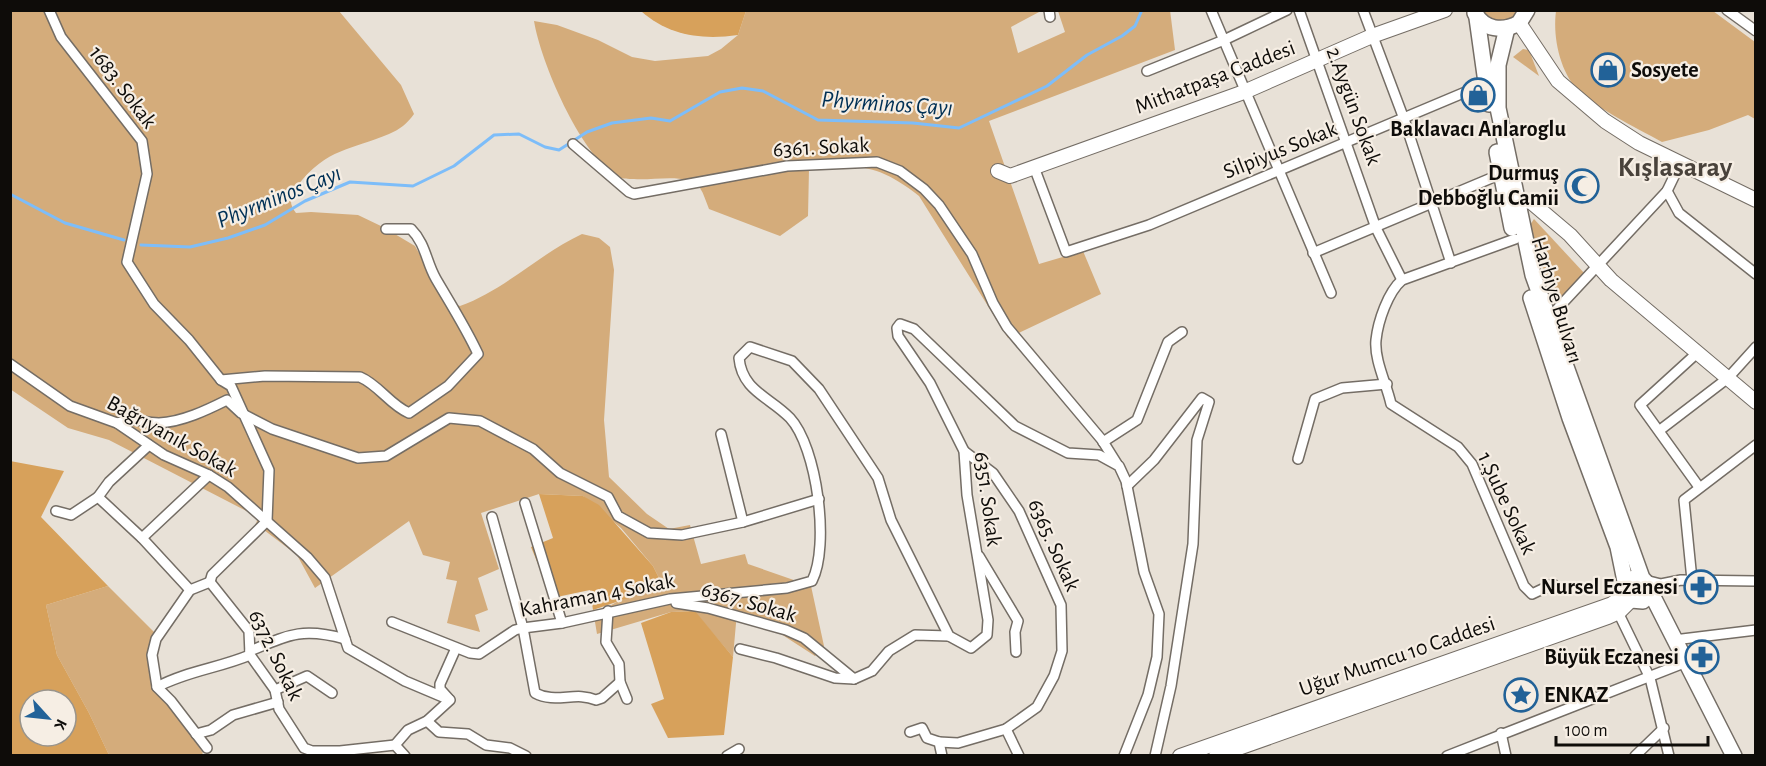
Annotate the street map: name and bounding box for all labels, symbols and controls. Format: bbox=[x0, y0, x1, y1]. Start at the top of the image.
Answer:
street label: Mithatpaşa Caddesi bbox=[1132, 36, 1298, 118]
street label: 1683. Sokak bbox=[85, 42, 161, 132]
street label: 2.Aygün Sokak bbox=[1323, 44, 1385, 168]
shop icon: Sosyete bbox=[1590, 52, 1626, 88]
place label: Sosyete bbox=[1631, 59, 1699, 82]
shop icon: Baklavacı Anlaroglu bbox=[1460, 77, 1496, 113]
water label: Phyrminos Çayı bbox=[820, 87, 954, 121]
street label: Silpiyus Sokak bbox=[1220, 117, 1340, 183]
place label: Baklavacı Anlaroglu bbox=[1390, 118, 1566, 140]
street label: 6361. Sokak bbox=[772, 133, 870, 161]
district label: Kışlasaray bbox=[1618, 154, 1733, 182]
water label: Phyrminos Çayı bbox=[213, 161, 345, 233]
place label: Durmuş Debboğlu Camii bbox=[1418, 162, 1559, 209]
mosque icon: Durmuş Debboğlu Camii bbox=[1564, 168, 1600, 204]
street label: Harbiye Bulvarı bbox=[1527, 234, 1587, 366]
street label: Bağrıyanık Sokak bbox=[103, 391, 241, 481]
street label: 1.Şube Sokak bbox=[1474, 449, 1540, 557]
street label: 6351. Sokak bbox=[970, 450, 1006, 548]
street label: 6365. Sokak bbox=[1024, 496, 1084, 594]
street label: Kahraman 4 Sokak bbox=[518, 569, 676, 621]
pharmacy icon: Nursel Eczanesi bbox=[1683, 569, 1719, 605]
place label: Nursel Eczanesi bbox=[1541, 576, 1678, 598]
street label: 6367. Sokak bbox=[699, 578, 799, 626]
street label: 6372. Sokak bbox=[245, 606, 307, 704]
street label: Uğur Mumcu 10 Caddesi bbox=[1296, 612, 1498, 700]
pharmacy icon: Büyük Eczanesi bbox=[1684, 639, 1720, 675]
place label: Büyük Eczanesi bbox=[1544, 646, 1679, 669]
place icon: ENKAZ bbox=[1503, 677, 1539, 713]
place label: ENKAZ bbox=[1544, 684, 1609, 706]
north arrow bbox=[18, 688, 78, 748]
scale bar bbox=[1556, 709, 1708, 747]
text: K bbox=[51, 717, 70, 733]
text: 100 m bbox=[1565, 722, 1608, 740]

